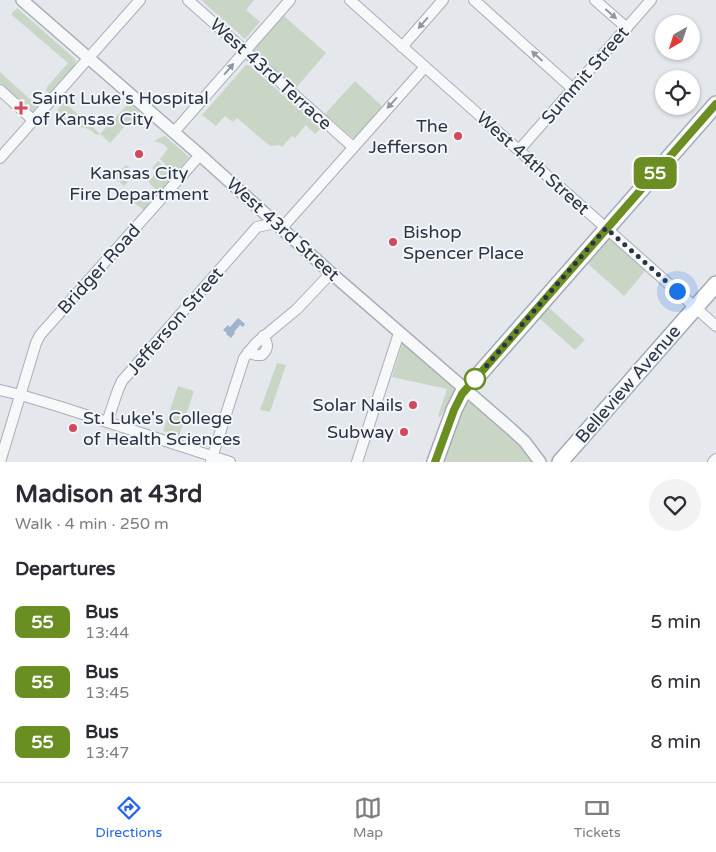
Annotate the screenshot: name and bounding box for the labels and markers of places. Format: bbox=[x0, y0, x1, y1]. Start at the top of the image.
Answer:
place label: Saint Luke's Hospital of Kansas City bbox=[32, 87, 209, 130]
marker: Saint Luke's Hospital of Kansas City bbox=[14, 101, 28, 115]
place label: The Jefferson bbox=[368, 115, 448, 158]
marker: The Jefferson bbox=[452, 130, 464, 142]
marker: Kansas City Fire Department bbox=[133, 148, 145, 160]
place label: Kansas City Fire Department bbox=[69, 162, 209, 205]
place label: Bishop Spencer Place bbox=[403, 221, 524, 264]
marker: Bishop Spencer Place bbox=[387, 236, 399, 248]
unlabelled marker bbox=[464, 368, 486, 390]
place label: Solar Nails bbox=[313, 394, 403, 416]
marker: Solar Nails bbox=[407, 399, 419, 411]
place label: St. Luke's College of Health Sciences bbox=[83, 407, 241, 450]
place label: Subway bbox=[327, 421, 394, 443]
marker: St. Luke's College of Health Sciences bbox=[67, 422, 79, 434]
marker: Subway bbox=[398, 426, 410, 438]

